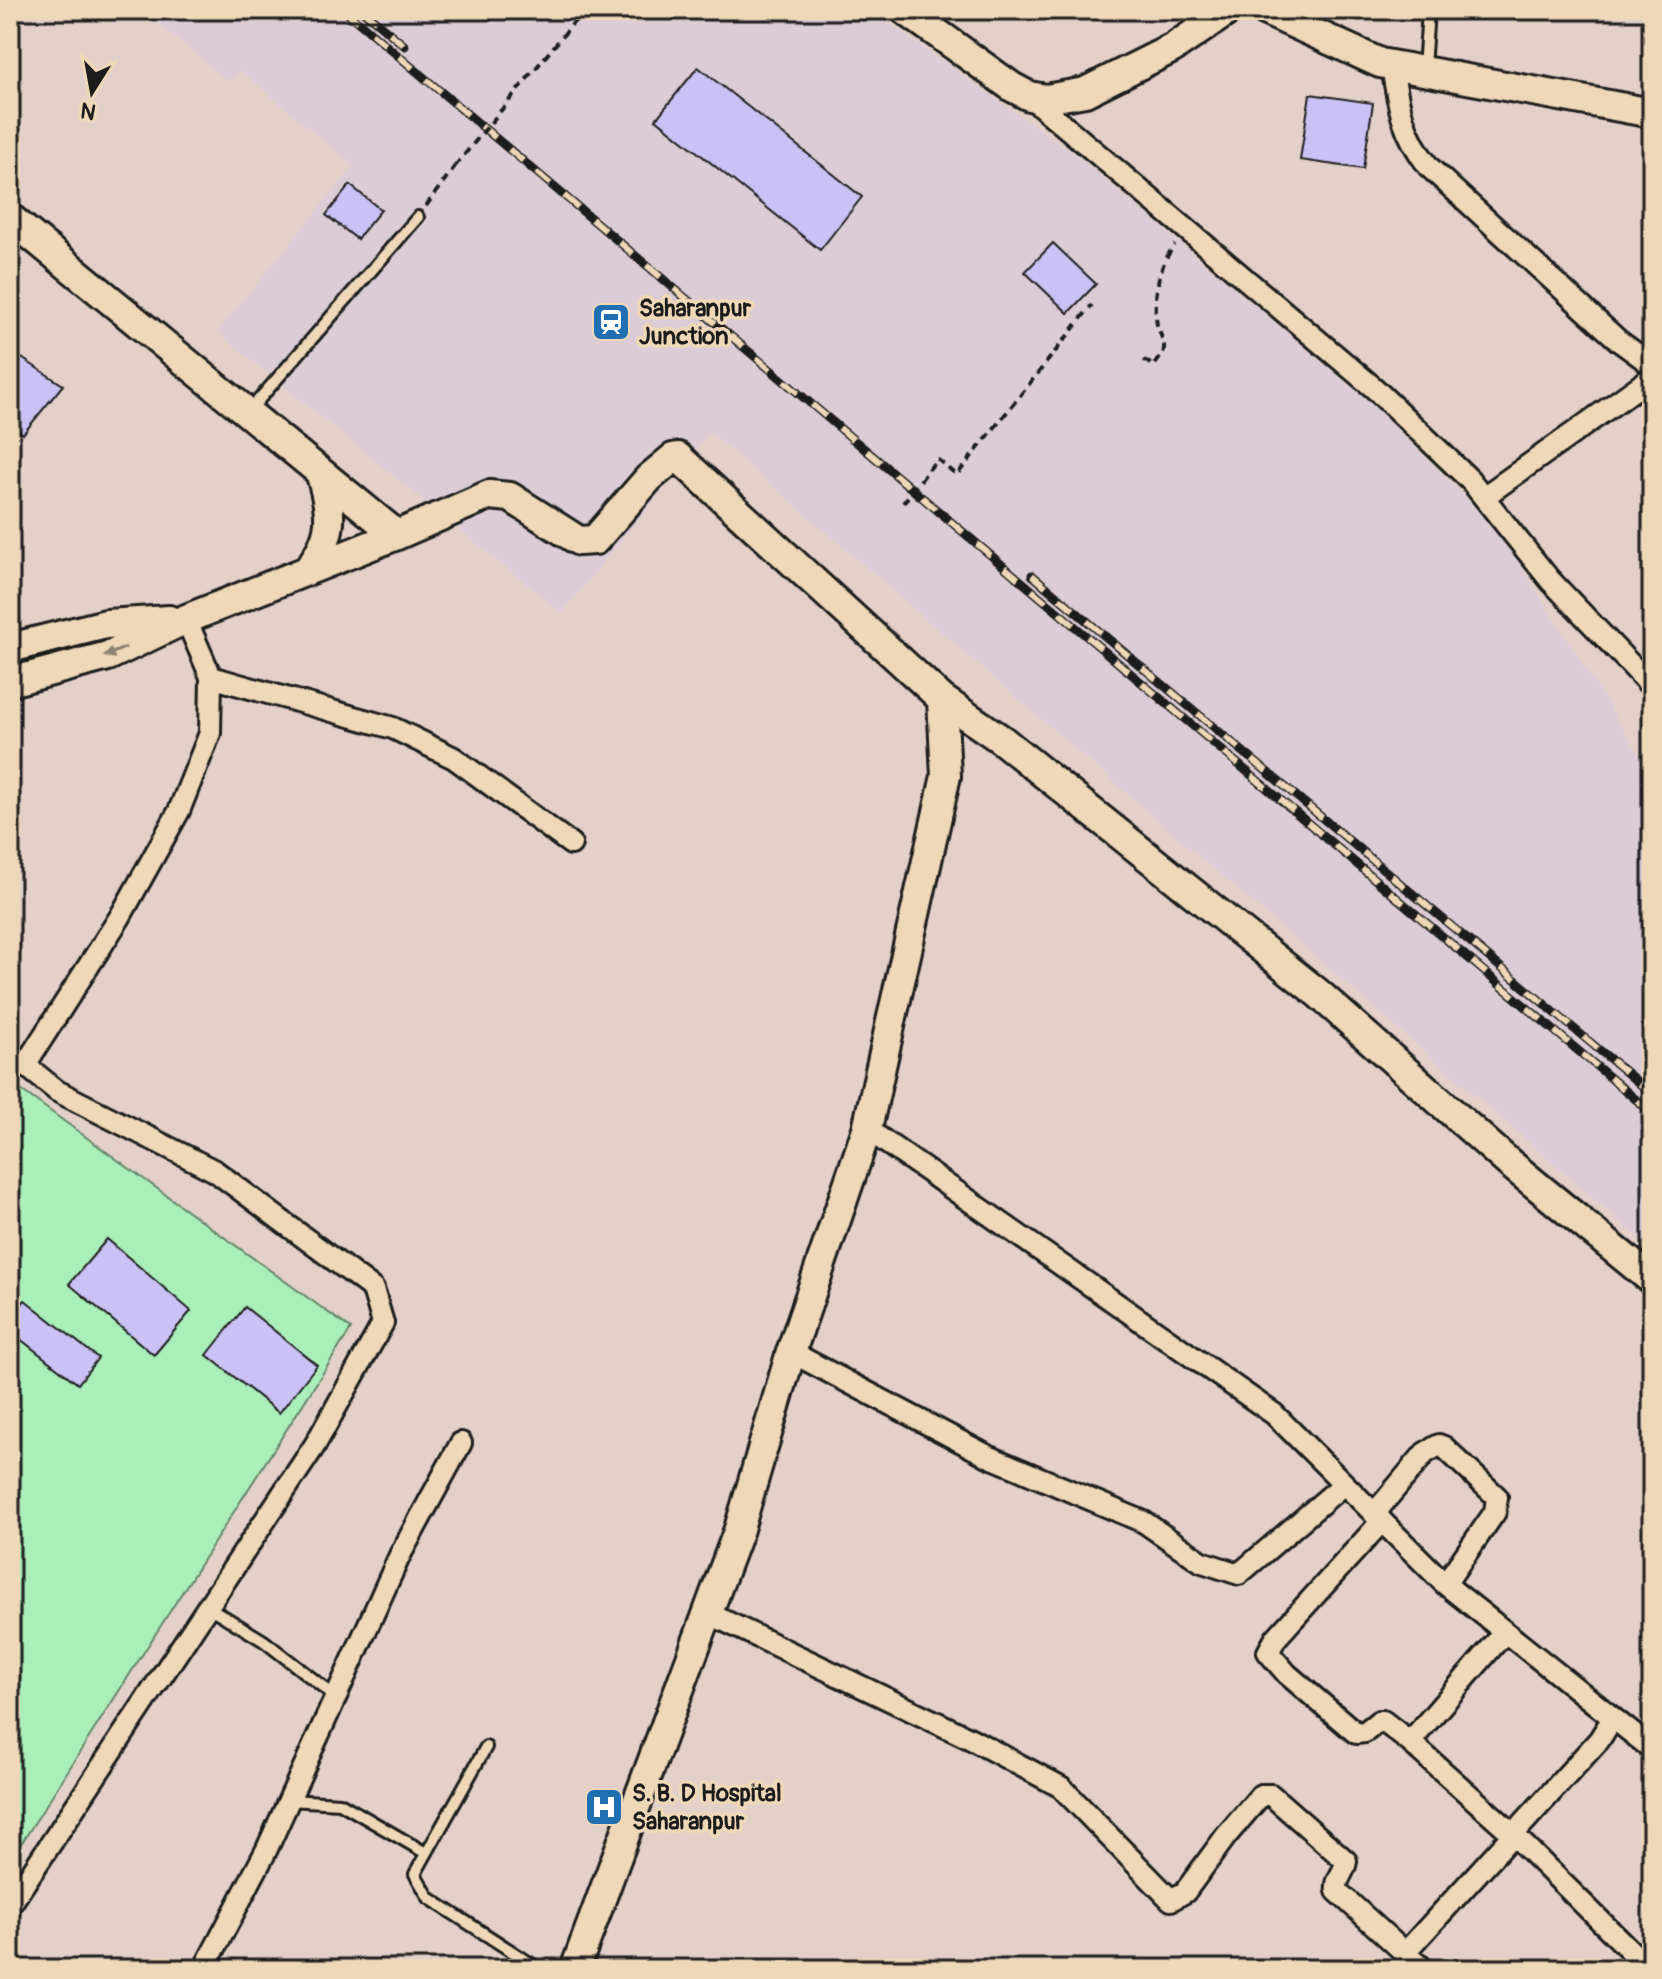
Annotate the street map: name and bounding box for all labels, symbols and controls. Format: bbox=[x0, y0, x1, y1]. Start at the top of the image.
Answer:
north arrow bbox=[52, 52, 132, 132]
text: N bbox=[78, 95, 98, 126]
place label: Saharanpur Junction bbox=[639, 294, 752, 351]
station icon: Saharanpur Junction bbox=[590, 301, 632, 343]
one-way arrow bbox=[103, 645, 127, 658]
place label: S. B. D Hospital Saharanpur bbox=[632, 1779, 782, 1836]
hospital icon: S. B. D Hospital Saharanpur bbox=[583, 1786, 625, 1828]

